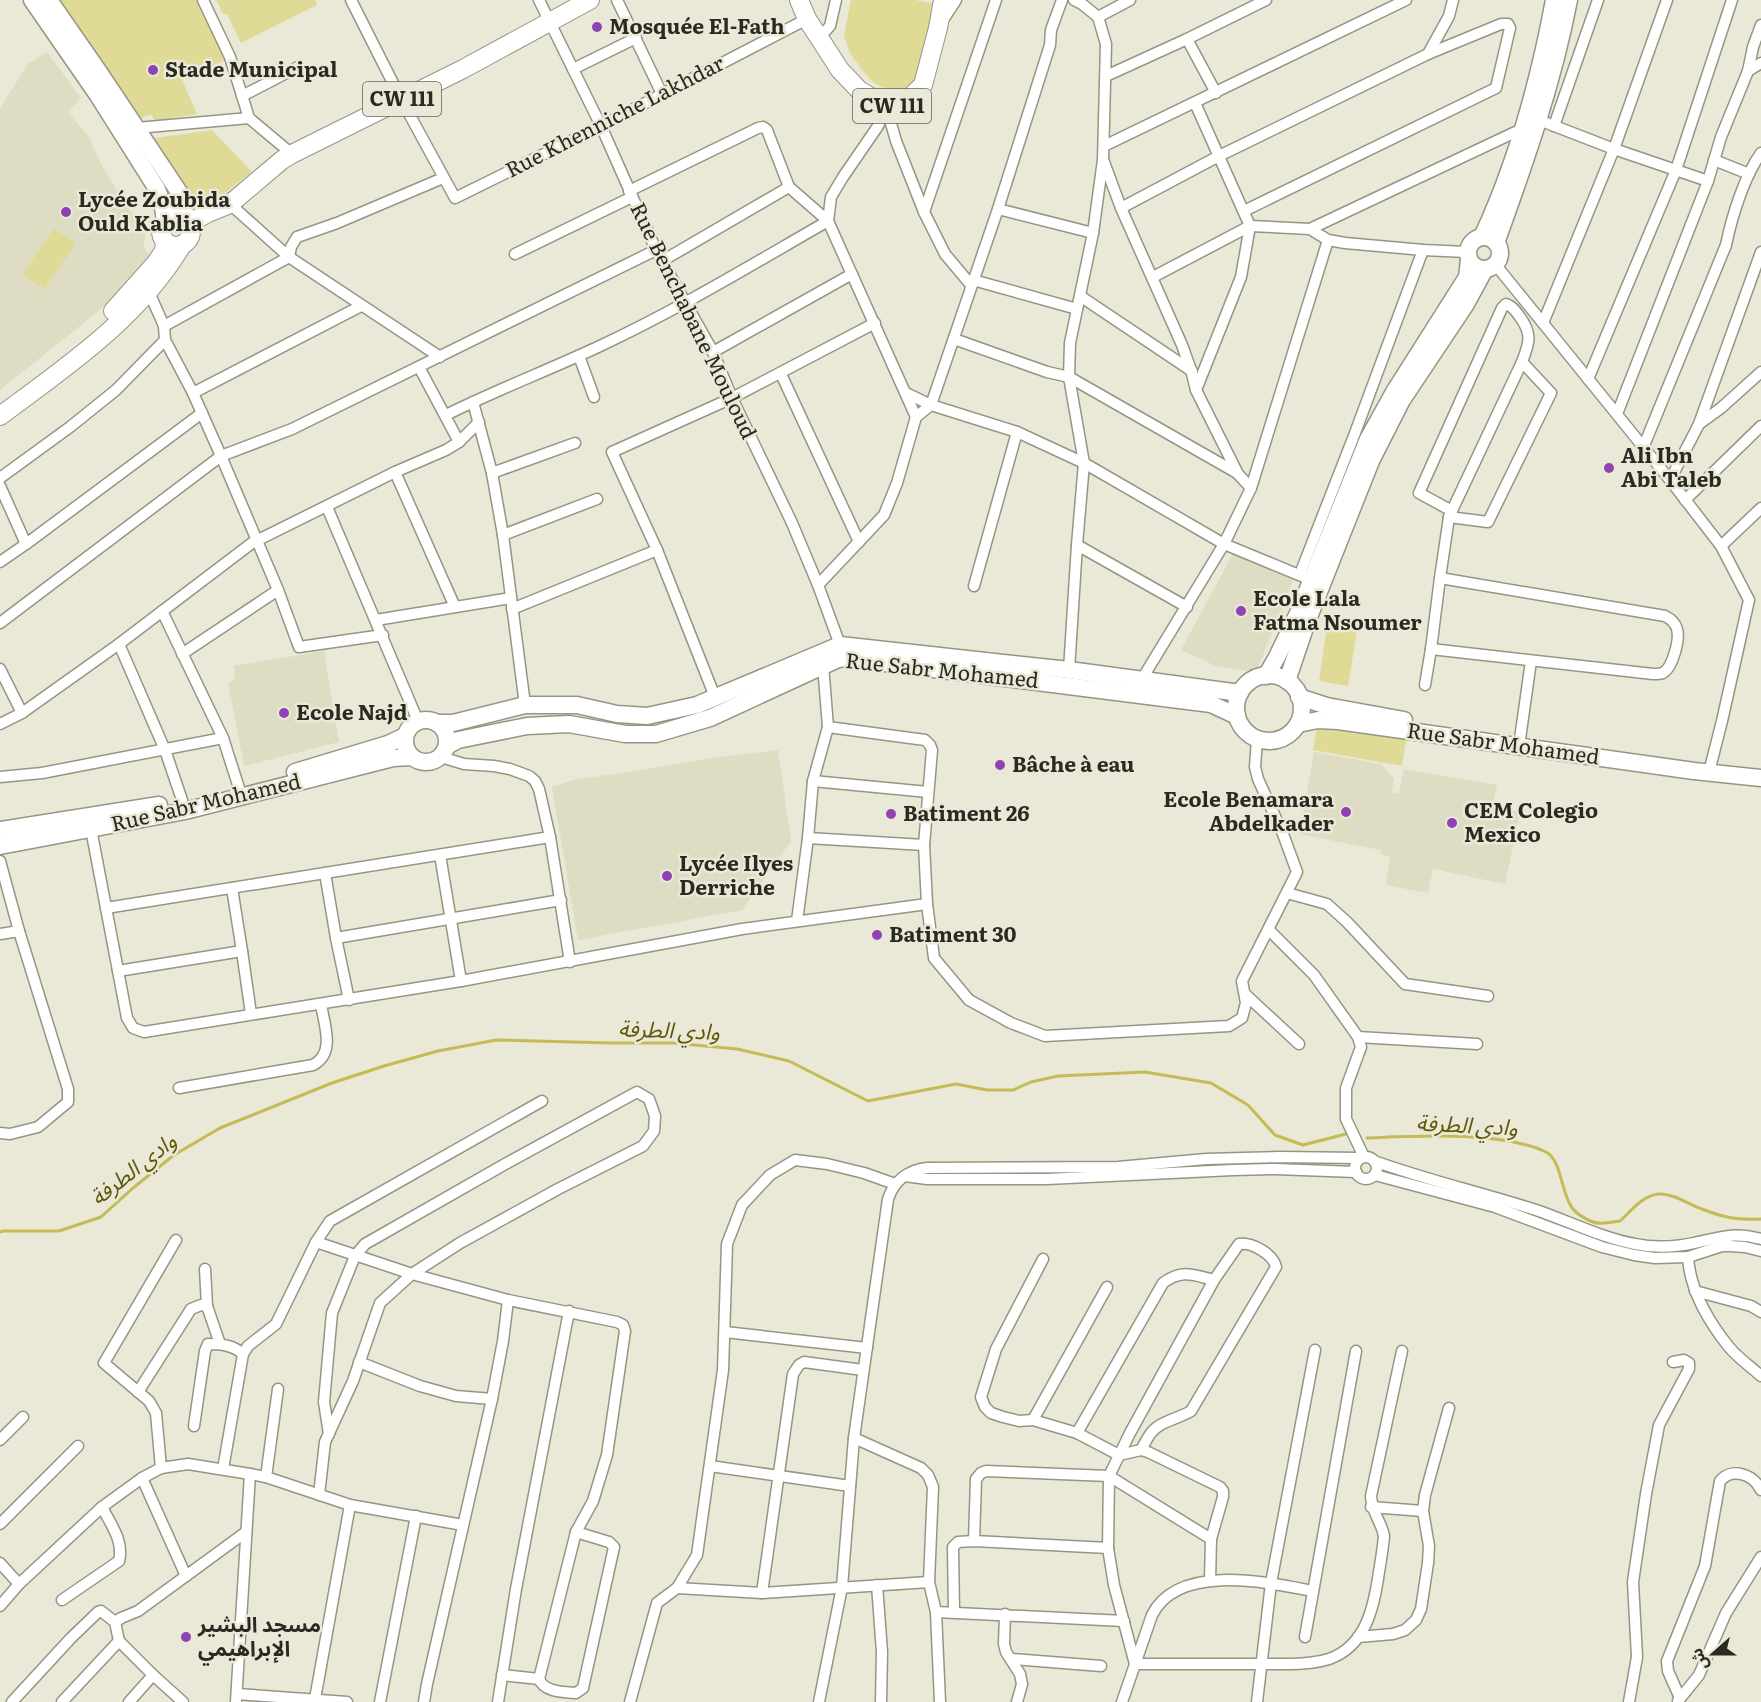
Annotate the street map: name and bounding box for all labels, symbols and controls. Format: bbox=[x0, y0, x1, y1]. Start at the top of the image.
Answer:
place label: Mosquée El-Fath bbox=[609, 9, 785, 40]
marker: Mosquée El-Fath bbox=[590, 20, 604, 34]
street label: Rue Khenniche Lakhdar bbox=[499, 46, 729, 184]
place label: Stade Municipal bbox=[165, 52, 338, 83]
marker: Stade Municipal bbox=[146, 63, 160, 77]
road number: CW 111 bbox=[363, 82, 441, 116]
road number: CW 111 bbox=[853, 89, 931, 123]
place label: Lycée Zoubida Ould Kablia bbox=[78, 182, 231, 237]
street label: Rue Benchabane Mouloud bbox=[624, 196, 766, 444]
marker: Lycée Zoubida Ould Kablia bbox=[59, 205, 73, 219]
place label: Ali Ibn Abi Taleb bbox=[1621, 438, 1722, 493]
marker: Ali Ibn Abi Taleb bbox=[1602, 461, 1616, 475]
place label: Ecole Lala Fatma Nsoumer bbox=[1253, 581, 1422, 636]
marker: Ecole Lala Fatma Nsoumer bbox=[1234, 604, 1248, 618]
street label: Rue Sabr Mohamed bbox=[844, 643, 1041, 694]
place label: Ecole Najd bbox=[296, 695, 408, 726]
marker: Ecole Najd bbox=[277, 706, 291, 720]
street label: Rue Sabr Mohamed bbox=[1405, 713, 1602, 770]
place label: Bâche à eau bbox=[1012, 747, 1134, 778]
marker: Bâche à eau bbox=[993, 758, 1007, 772]
street label: Rue Sabr Mohamed bbox=[107, 764, 304, 837]
place label: Ecole Benamara Abdelkader bbox=[1163, 782, 1335, 837]
place label: CEM Colegio Mexico bbox=[1464, 793, 1598, 848]
place label: Batiment 26 bbox=[903, 796, 1029, 827]
marker: Ecole Benamara Abdelkader bbox=[1339, 805, 1353, 819]
marker: Batiment 26 bbox=[884, 807, 898, 821]
marker: CEM Colegio Mexico bbox=[1445, 816, 1459, 830]
place label: Lycée Ilyes Derriche bbox=[679, 846, 793, 901]
marker: Lycée Ilyes Derriche bbox=[660, 869, 674, 883]
place label: Batiment 30 bbox=[889, 917, 1017, 948]
marker: Batiment 30 bbox=[870, 928, 884, 942]
water label: وادي الطرفة bbox=[618, 1010, 721, 1050]
water label: وادي الطرفة bbox=[1415, 1104, 1519, 1146]
water label: وادي الطرفة bbox=[82, 1123, 184, 1215]
place label: مسجد البشير الإبراهيمي bbox=[197, 1607, 321, 1666]
north arrow bbox=[1683, 1624, 1743, 1684]
marker: مسجد البشير الإبراهيمي bbox=[179, 1630, 193, 1644]
text: ش bbox=[1683, 1645, 1713, 1674]

